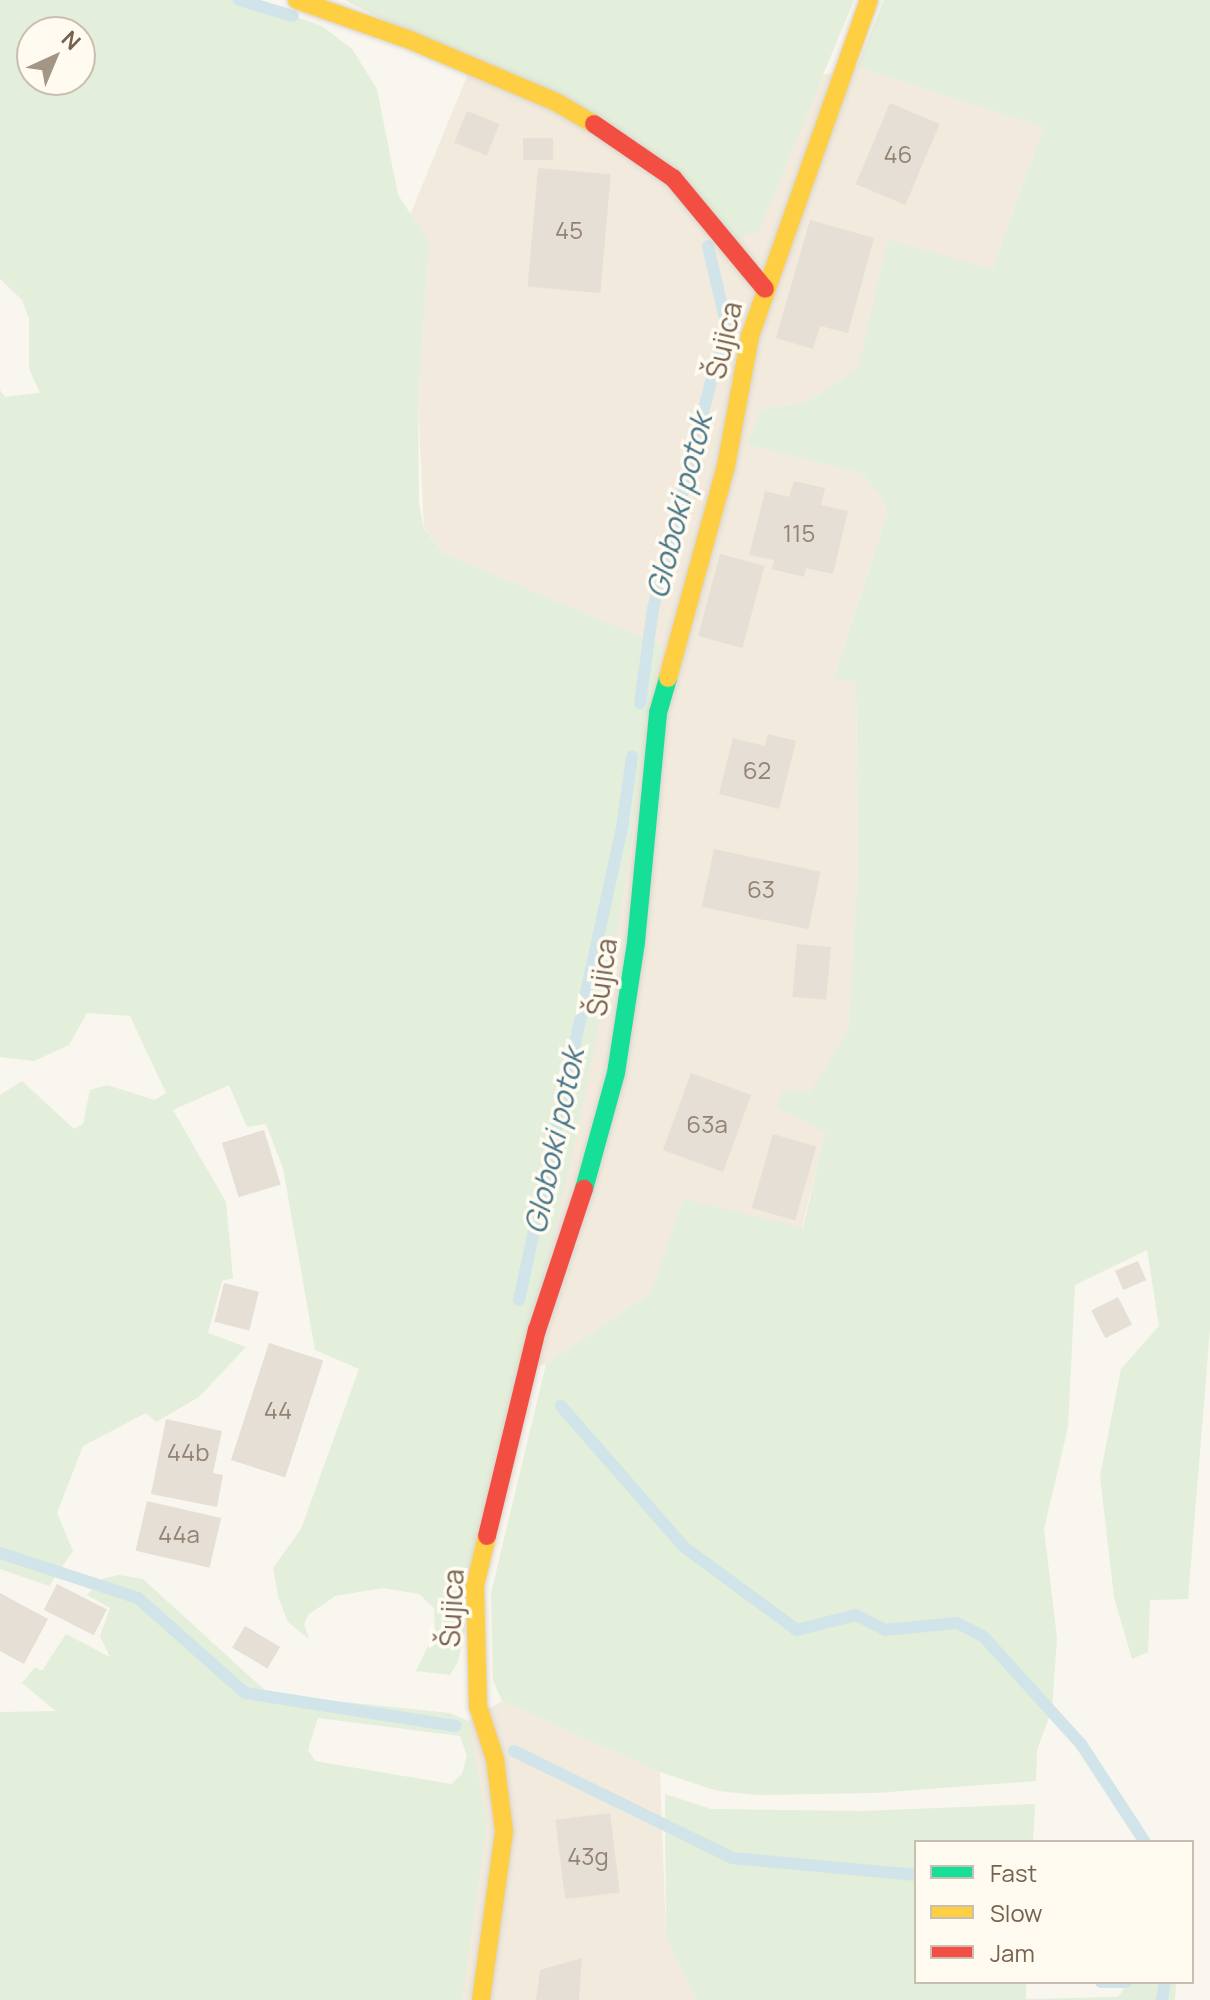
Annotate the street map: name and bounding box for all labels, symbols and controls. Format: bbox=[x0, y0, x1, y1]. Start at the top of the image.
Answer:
north arrow bbox=[16, 16, 96, 96]
text: N bbox=[55, 24, 87, 56]
house number: 46 bbox=[883, 140, 913, 168]
house number: 45 bbox=[555, 216, 583, 244]
street label: Šujica bbox=[698, 298, 748, 382]
water label: Globoki potok bbox=[639, 410, 719, 602]
house number: 115 bbox=[783, 519, 815, 547]
house number: 62 bbox=[743, 756, 771, 784]
house number: 63 bbox=[747, 875, 775, 903]
street label: Šujica bbox=[579, 936, 623, 1018]
water label: Globoki potok bbox=[517, 1045, 591, 1237]
house number: 63a bbox=[686, 1110, 728, 1138]
house number: 44 bbox=[264, 1396, 292, 1424]
house number: 44b bbox=[167, 1438, 209, 1466]
house number: 44a bbox=[158, 1520, 200, 1548]
street label: Šujica bbox=[432, 1568, 470, 1648]
legend bbox=[914, 1840, 1194, 1984]
house number: 43g bbox=[567, 1842, 609, 1870]
text: Fast bbox=[990, 1856, 1037, 1889]
text: Slow bbox=[990, 1896, 1043, 1929]
text: Jam bbox=[990, 1936, 1035, 1969]

